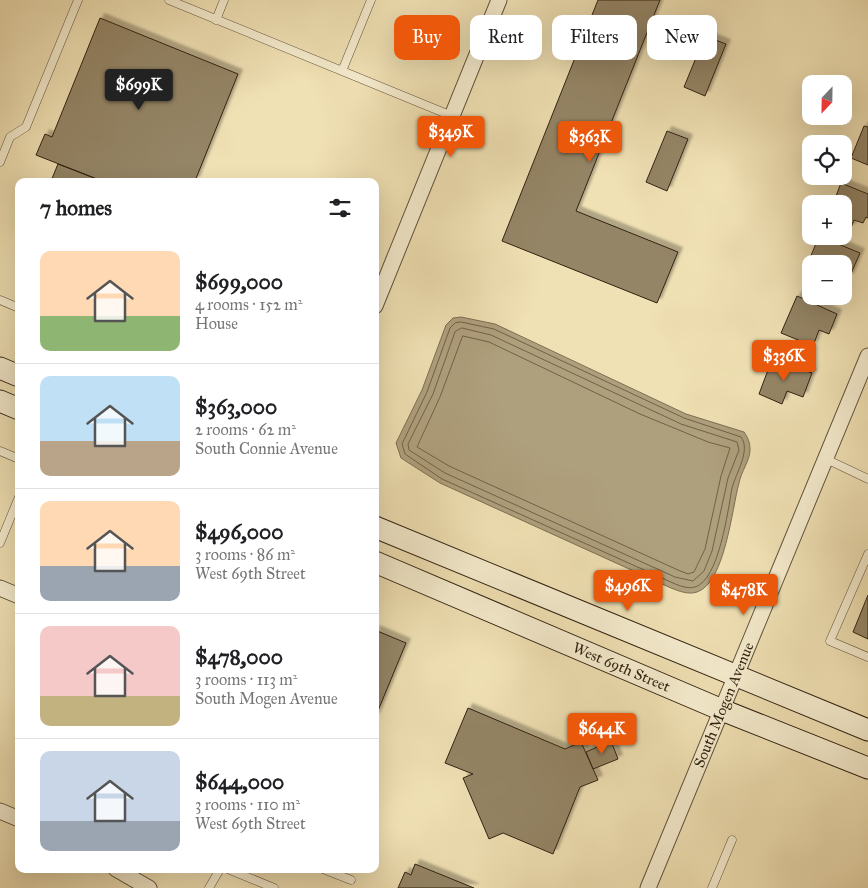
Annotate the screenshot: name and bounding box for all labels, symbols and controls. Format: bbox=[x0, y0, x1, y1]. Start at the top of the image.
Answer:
chip: Buy bbox=[394, 15, 460, 60]
chip: Rent bbox=[470, 15, 542, 60]
chip: Filters bbox=[552, 15, 637, 60]
chip: New bbox=[647, 15, 717, 60]
pin: $699K bbox=[104, 68, 174, 111]
text: $699K bbox=[116, 75, 162, 94]
north arrow bbox=[802, 75, 852, 125]
map controls bbox=[802, 75, 852, 305]
pin: $349K bbox=[416, 116, 486, 158]
pin: $363K bbox=[555, 120, 625, 163]
text: $349K bbox=[429, 122, 473, 141]
text: $363K bbox=[569, 127, 611, 146]
button: locate bbox=[802, 135, 852, 185]
icon: filters bbox=[326, 194, 354, 222]
text: 7 homes bbox=[40, 195, 112, 221]
button: + bbox=[802, 195, 852, 245]
button: − bbox=[802, 255, 852, 305]
text: $699,000 bbox=[195, 269, 283, 295]
icon: home bbox=[80, 271, 140, 331]
text: 4 rooms · 152 m² bbox=[195, 295, 302, 314]
text: House bbox=[195, 314, 238, 333]
pin: $336K bbox=[749, 340, 819, 382]
text: $336K bbox=[763, 346, 805, 365]
text: $363,000 bbox=[195, 394, 277, 420]
icon: home bbox=[80, 396, 140, 456]
text: 2 rooms · 62 m² bbox=[195, 420, 296, 439]
text: South Connie Avenue bbox=[195, 439, 338, 458]
text: $496,000 bbox=[195, 519, 283, 545]
icon: home bbox=[80, 521, 140, 581]
text: 3 rooms · 86 m² bbox=[195, 545, 295, 564]
text: West 69th Street bbox=[195, 564, 306, 583]
pin: $496K bbox=[593, 570, 663, 612]
pin: $478K bbox=[709, 574, 779, 616]
text: $496K bbox=[605, 576, 651, 595]
text: $478K bbox=[721, 580, 767, 599]
street label: West 69th Street bbox=[570, 638, 673, 696]
street label: South Mogen Avenue bbox=[690, 640, 758, 770]
text: $478,000 bbox=[195, 644, 283, 670]
icon: home bbox=[80, 646, 140, 706]
text: 3 rooms · 113 m² bbox=[195, 670, 297, 689]
text: South Mogen Avenue bbox=[195, 689, 338, 708]
pin: $644K bbox=[567, 712, 637, 755]
text: $644K bbox=[579, 719, 625, 738]
text: $644,000 bbox=[195, 769, 284, 795]
icon: home bbox=[80, 771, 140, 831]
text: 3 rooms · 110 m² bbox=[195, 795, 300, 814]
text: West 69th Street bbox=[195, 814, 306, 833]

